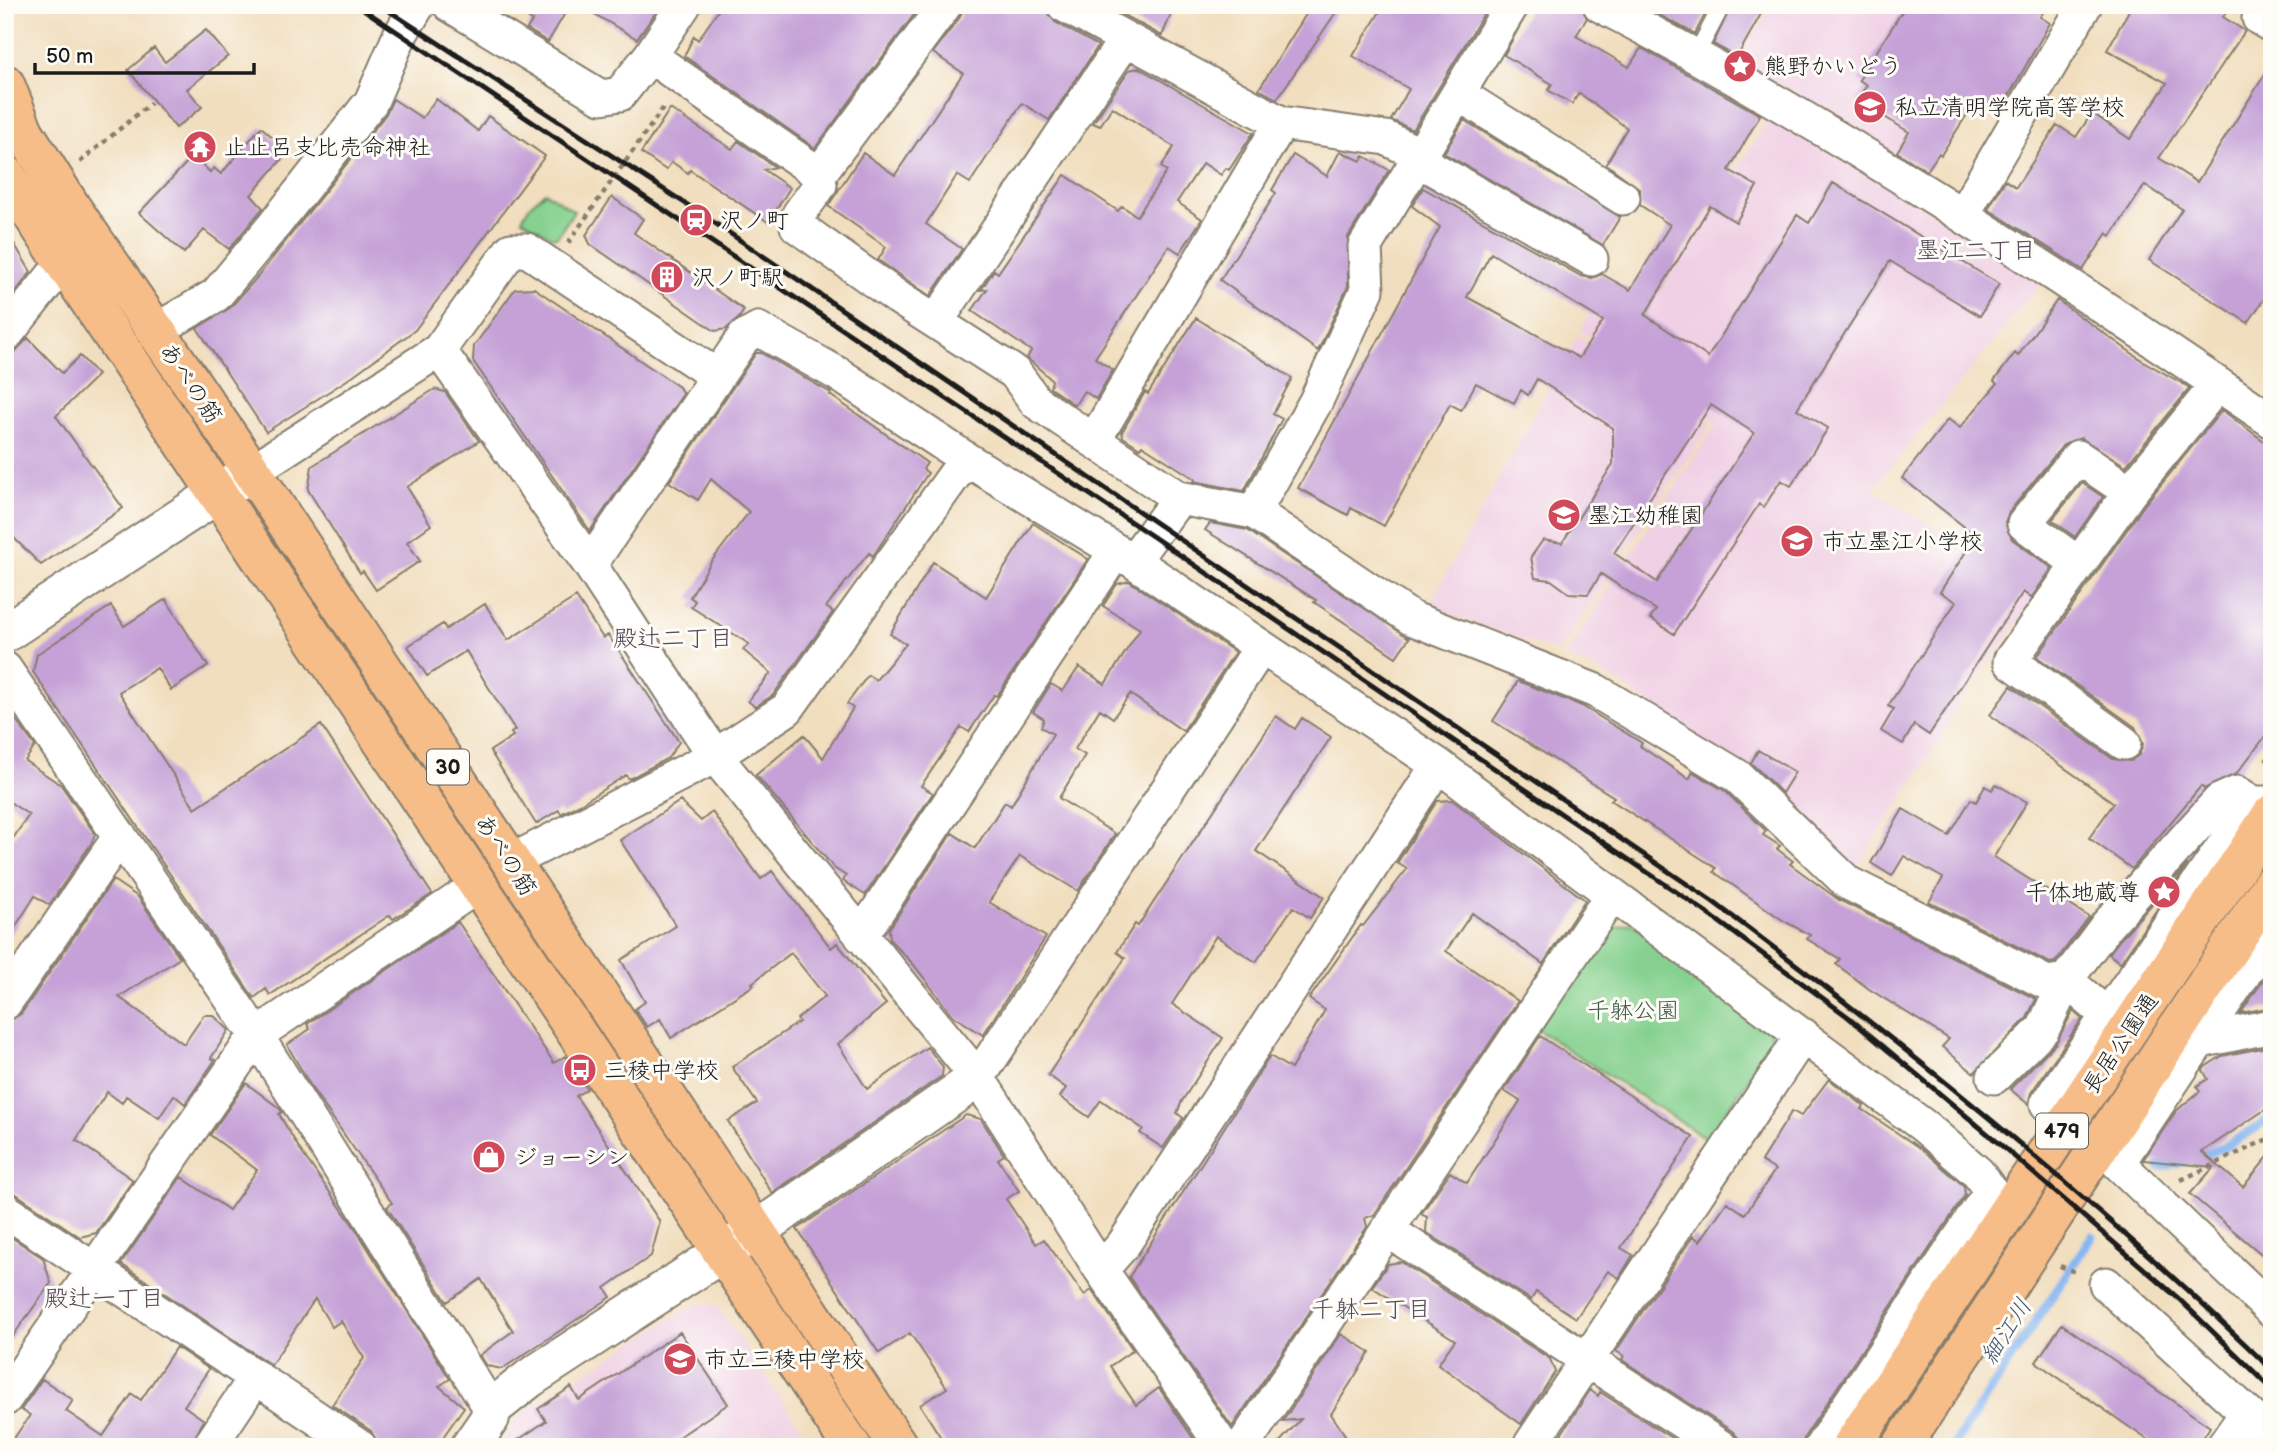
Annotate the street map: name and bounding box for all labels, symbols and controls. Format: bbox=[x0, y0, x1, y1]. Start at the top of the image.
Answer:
scale bar bbox=[35, 32, 254, 76]
text: 50 m bbox=[46, 44, 93, 69]
place icon: 熊野かいどう bbox=[1721, 47, 1759, 85]
place label: 熊野かいどう bbox=[1764, 53, 1902, 81]
school or university icon: 私立清明学院高等学校 bbox=[1851, 88, 1889, 126]
place label: 私立清明学院高等学校 bbox=[1895, 94, 2125, 122]
temple icon: 止止呂支比売命神社 bbox=[181, 128, 219, 166]
place label: 止止呂支比売命神社 bbox=[224, 134, 431, 162]
station icon: 沢ノ町 bbox=[677, 201, 715, 239]
place label: 沢ノ町 bbox=[720, 207, 789, 235]
district label: 墨江二丁目 bbox=[1916, 236, 2036, 265]
building icon: 沢ノ町駅 bbox=[648, 258, 686, 296]
place label: 沢ノ町駅 bbox=[692, 264, 784, 292]
street label: あべの筋 bbox=[153, 338, 228, 430]
school or university icon: 墨江幼稚園 bbox=[1545, 496, 1583, 534]
place label: 墨江幼稚園 bbox=[1588, 502, 1703, 530]
school or university icon: 市立墨江小学校 bbox=[1778, 522, 1816, 560]
place label: 市立墨江小学校 bbox=[1822, 528, 1983, 556]
district label: 殿辻二丁目 bbox=[613, 624, 733, 653]
road number: 30 bbox=[427, 750, 469, 784]
street label: あべの筋 bbox=[468, 809, 542, 902]
place icon: 千体地蔵尊 bbox=[2145, 873, 2183, 911]
place label: 千体地蔵尊 bbox=[2025, 879, 2140, 907]
street label: 長居公園通 bbox=[2077, 988, 2165, 1099]
park label: 千躰公園 bbox=[1587, 997, 1679, 1025]
bus stop icon: 三稜中学校 bbox=[561, 1051, 599, 1089]
place label: 三稜中学校 bbox=[604, 1057, 719, 1085]
road number: 479 bbox=[2036, 1114, 2088, 1148]
shop icon: ジョーシン bbox=[470, 1138, 508, 1176]
place label: ジョーシン bbox=[514, 1144, 629, 1172]
district label: 殿辻一丁目 bbox=[44, 1284, 164, 1313]
water label: 細江川 bbox=[1975, 1293, 2038, 1369]
district label: 千躰二丁目 bbox=[1311, 1295, 1431, 1324]
school or university icon: 市立三稜中学校 bbox=[661, 1340, 699, 1378]
place label: 市立三稜中学校 bbox=[704, 1346, 865, 1374]

